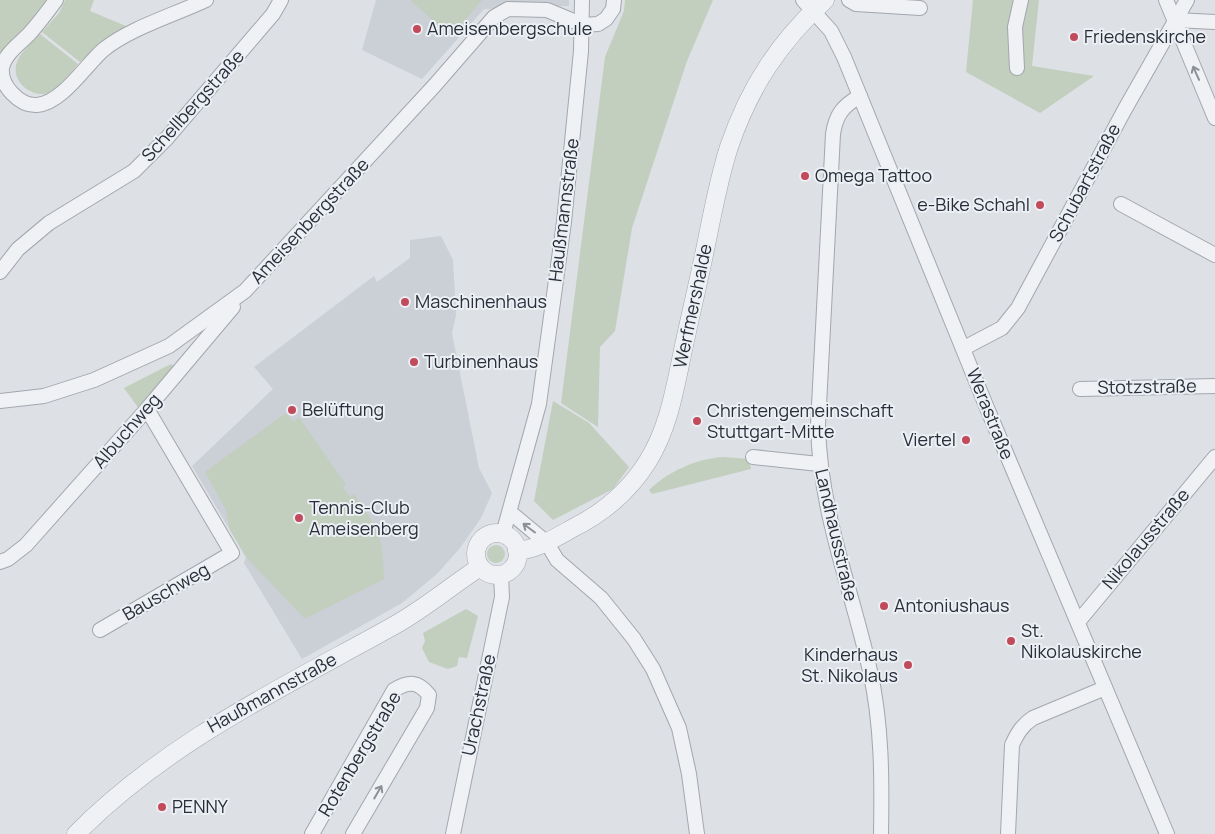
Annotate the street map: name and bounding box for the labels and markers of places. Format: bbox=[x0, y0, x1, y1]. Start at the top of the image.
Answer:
place label: Ameisenbergschule bbox=[427, 16, 592, 40]
marker: Ameisenbergschule bbox=[411, 23, 423, 35]
place label: Friedenskirche bbox=[1084, 24, 1206, 48]
marker: Friedenskirche bbox=[1068, 31, 1080, 43]
place label: Omega Tattoo bbox=[815, 163, 932, 187]
marker: Omega Tattoo bbox=[799, 170, 811, 182]
place label: e-Bike Schahl bbox=[917, 192, 1030, 216]
marker: e-Bike Schahl bbox=[1034, 199, 1046, 211]
place label: Maschinenhaus bbox=[415, 289, 547, 313]
marker: Maschinenhaus bbox=[399, 296, 411, 308]
place label: Turbinenhaus bbox=[424, 349, 538, 373]
marker: Turbinenhaus bbox=[408, 356, 420, 368]
place label: Belüftung bbox=[302, 397, 384, 421]
place label: Christengemeinschaft Stuttgart-Mitte bbox=[707, 398, 894, 443]
marker: Belüftung bbox=[286, 404, 298, 416]
marker: Christengemeinschaft Stuttgart-Mitte bbox=[691, 415, 703, 427]
place label: Viertel bbox=[903, 427, 956, 451]
marker: Viertel bbox=[960, 434, 972, 446]
place label: Tennis-Club Ameisenberg bbox=[309, 495, 419, 540]
marker: Tennis-Club Ameisenberg bbox=[293, 512, 305, 524]
place label: Antoniushaus bbox=[894, 593, 1009, 617]
marker: Antoniushaus bbox=[878, 600, 890, 612]
place label: St. Nikolauskirche bbox=[1021, 618, 1142, 663]
marker: St. Nikolauskirche bbox=[1005, 635, 1017, 647]
place label: Kinderhaus St. Nikolaus bbox=[801, 642, 898, 687]
marker: Kinderhaus St. Nikolaus bbox=[902, 659, 914, 671]
place label: PENNY bbox=[172, 794, 229, 818]
marker: PENNY bbox=[156, 801, 168, 813]

